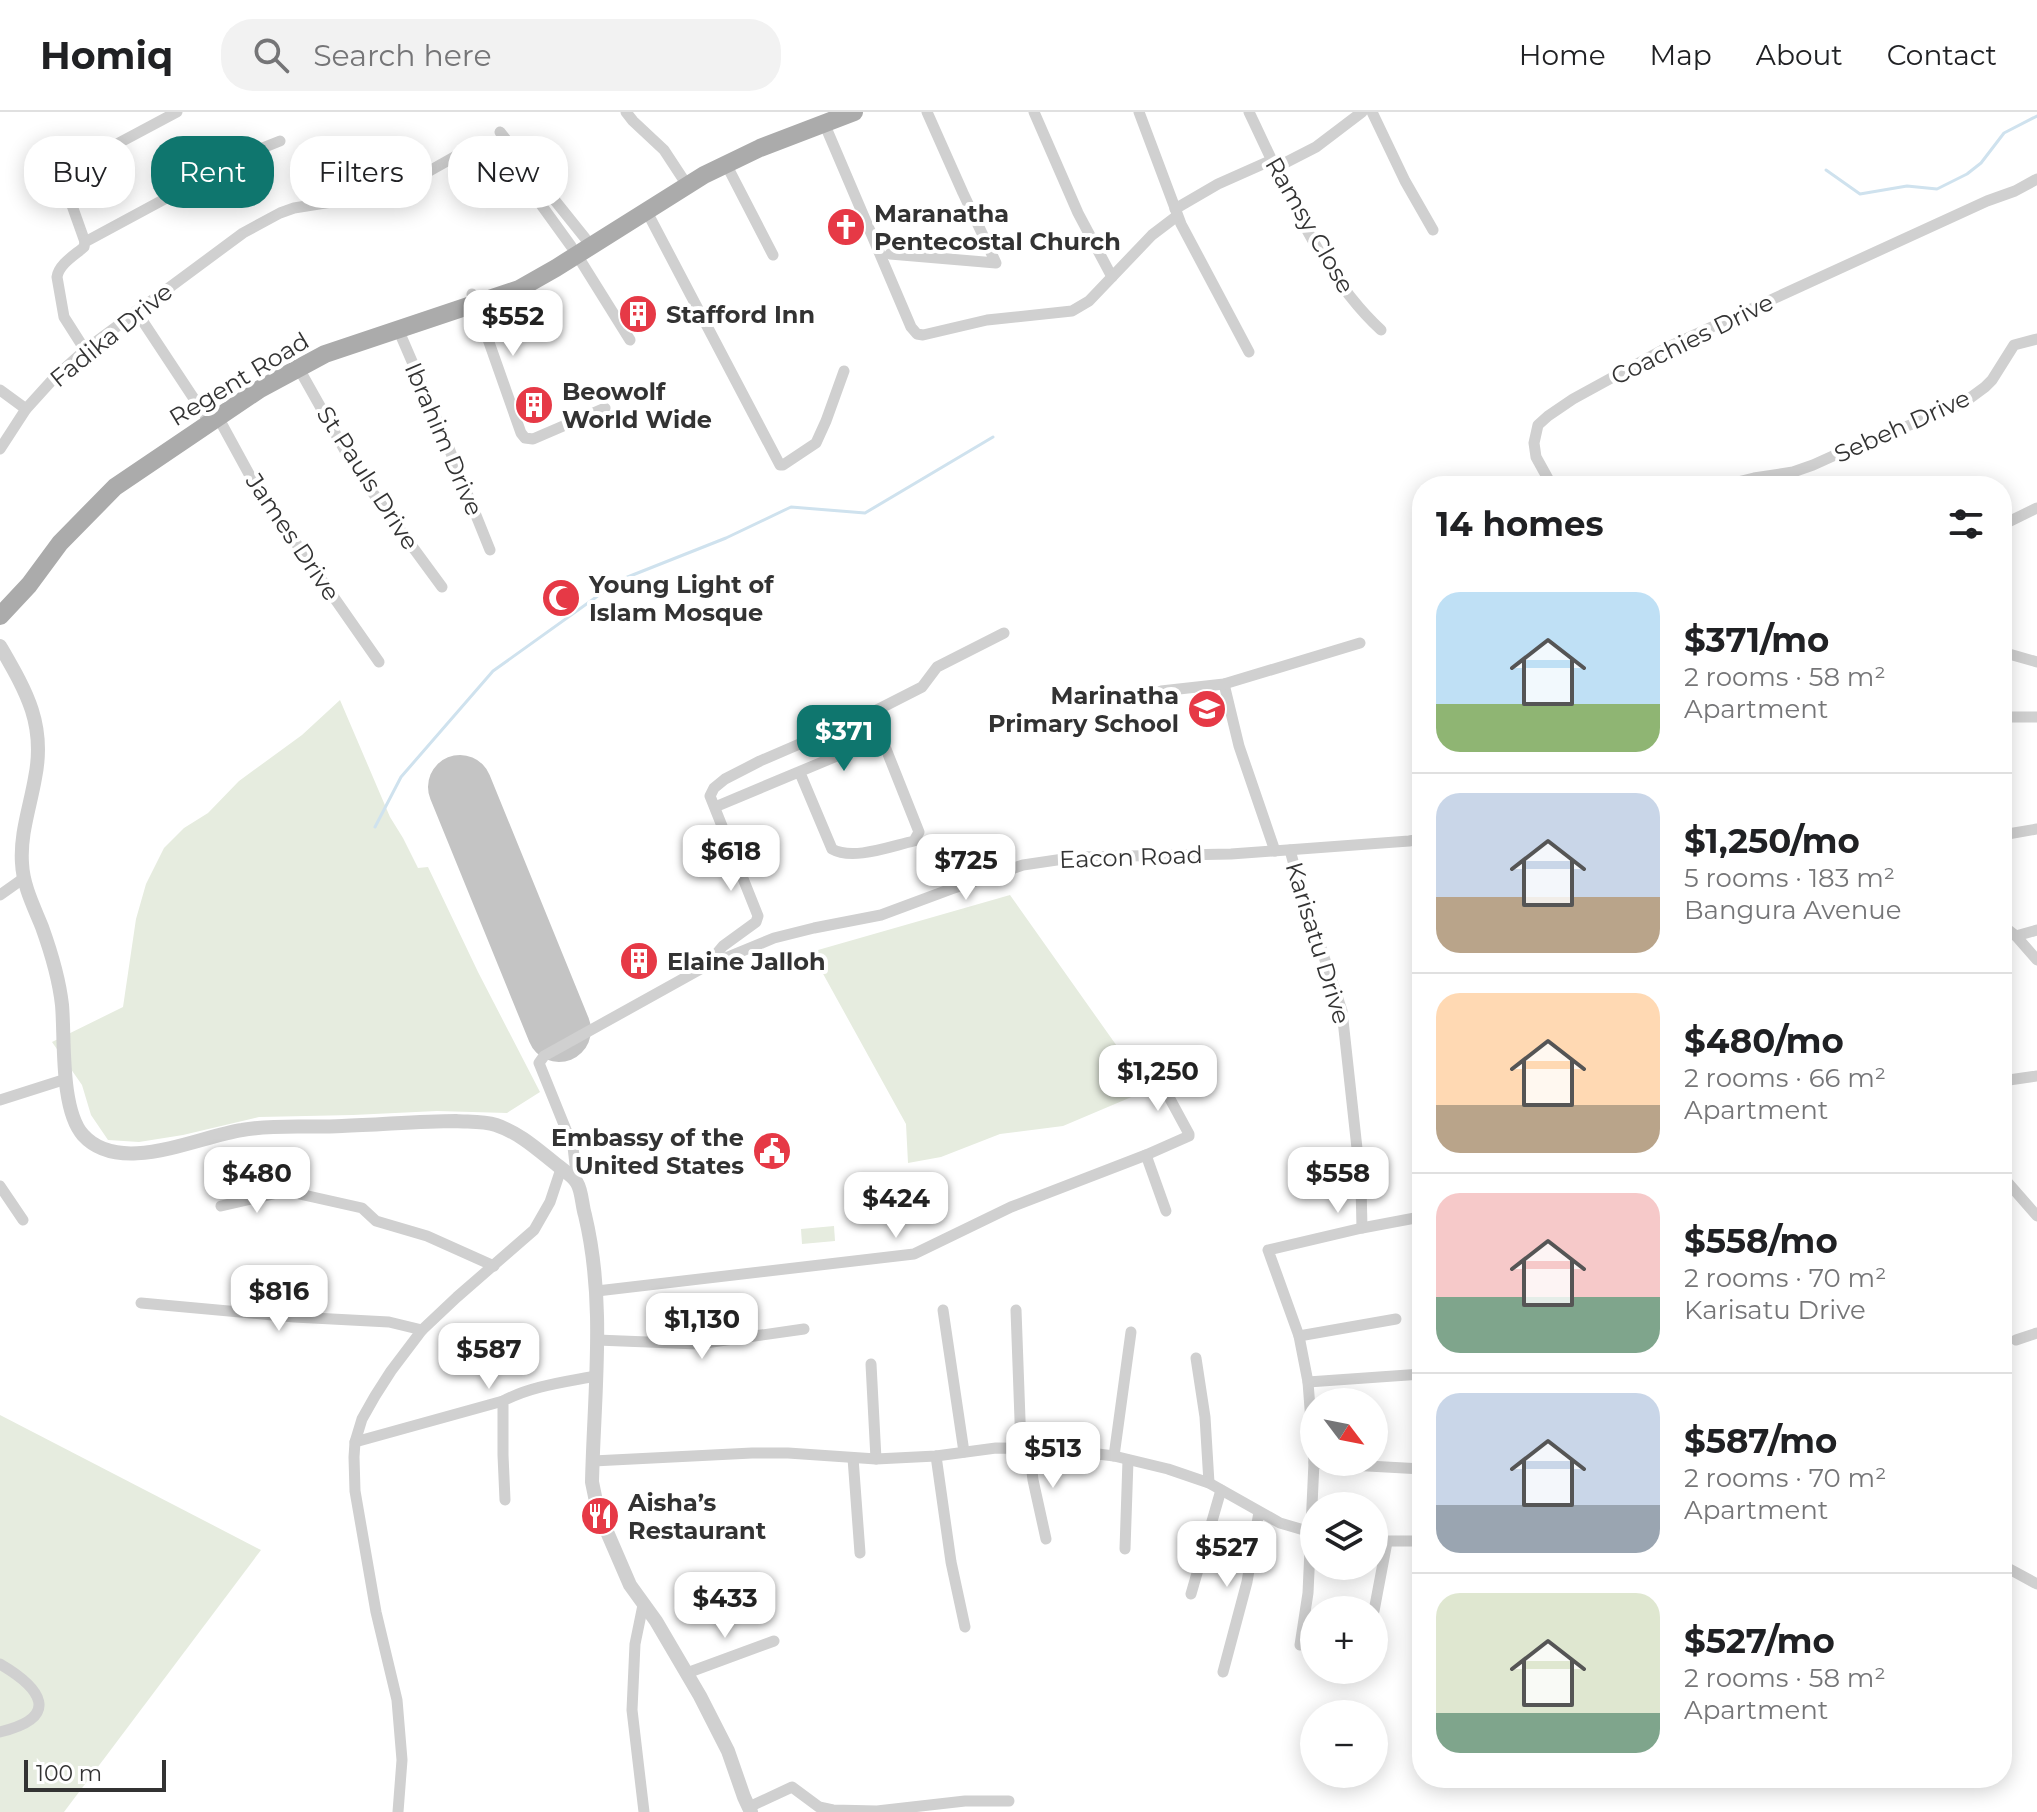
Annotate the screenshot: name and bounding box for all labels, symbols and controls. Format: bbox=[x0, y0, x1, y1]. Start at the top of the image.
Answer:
search box bbox=[221, 19, 781, 91]
text: Homiq bbox=[40, 32, 173, 79]
icon: search bbox=[249, 33, 293, 77]
text: Search here bbox=[313, 37, 492, 74]
text: Home bbox=[1519, 38, 1606, 72]
text: Map bbox=[1650, 38, 1712, 72]
text: About bbox=[1756, 38, 1843, 72]
text: Contact bbox=[1887, 38, 1997, 72]
chip: Buy bbox=[24, 136, 135, 208]
chip: Rent bbox=[151, 136, 274, 208]
chip: Filters bbox=[290, 136, 432, 208]
chip: New bbox=[448, 136, 568, 208]
street label: Ramsy Close bbox=[1259, 152, 1361, 298]
place label: Maranatha Pentecostal Church bbox=[874, 199, 1121, 256]
church icon: Maranatha Pentecostal Church bbox=[825, 206, 867, 248]
street label: Fadika Drive bbox=[44, 277, 178, 393]
street label: Coachies Drive bbox=[1606, 287, 1778, 391]
pin: $552 bbox=[466, 290, 560, 358]
building icon: Stafford Inn bbox=[617, 293, 659, 335]
text: $552 bbox=[482, 300, 544, 332]
place label: Stafford Inn bbox=[666, 300, 815, 329]
street label: Regent Road bbox=[164, 326, 314, 432]
street label: Ibrahim Drive bbox=[399, 358, 489, 520]
place label: Beowolf World Wide bbox=[562, 377, 712, 434]
street label: Sebeh Drive bbox=[1830, 383, 1974, 469]
building icon: Beowolf World Wide bbox=[513, 384, 555, 426]
street label: St Pauls Drive bbox=[311, 401, 425, 555]
street label: James Drive bbox=[239, 467, 346, 606]
icon: filters bbox=[1944, 502, 1988, 546]
text: 14 homes bbox=[1436, 503, 1604, 545]
place label: Young Light of Islam Mosque bbox=[588, 570, 775, 627]
mosque icon: Young Light of Islam Mosque bbox=[540, 577, 582, 619]
text: $371/mo bbox=[1684, 619, 1829, 661]
icon: home bbox=[1500, 624, 1596, 720]
text: 2 rooms · 58 m² bbox=[1684, 661, 1886, 693]
place label: Marinatha Primary School bbox=[988, 681, 1179, 738]
school or university icon: Marinatha Primary School bbox=[1186, 688, 1228, 730]
text: Apartment bbox=[1684, 693, 1828, 725]
pin: $371 bbox=[797, 705, 891, 773]
text: $371 bbox=[815, 715, 873, 747]
text: $1,250/mo bbox=[1684, 820, 1860, 862]
pin: $618 bbox=[684, 825, 778, 893]
icon: home bbox=[1500, 825, 1596, 921]
pin: $725 bbox=[919, 834, 1013, 902]
text: $618 bbox=[701, 835, 761, 867]
street label: Eacon Road bbox=[1059, 840, 1203, 874]
text: $725 bbox=[934, 844, 998, 876]
street label: Karisatu Drive bbox=[1280, 859, 1356, 1027]
text: 5 rooms · 183 m² bbox=[1684, 862, 1895, 894]
text: Bangura Avenue bbox=[1684, 894, 1901, 926]
building icon: Elaine Jalloh bbox=[618, 940, 660, 982]
place label: Elaine Jalloh bbox=[667, 947, 826, 976]
text: $480/mo bbox=[1684, 1020, 1844, 1062]
icon: home bbox=[1500, 1025, 1596, 1121]
pin: $1,250 bbox=[1093, 1045, 1223, 1113]
text: $1,250 bbox=[1117, 1055, 1199, 1087]
text: 2 rooms · 66 m² bbox=[1684, 1062, 1886, 1094]
text: Apartment bbox=[1684, 1094, 1828, 1126]
place label: Embassy of the United States bbox=[551, 1123, 744, 1180]
public building icon: Embassy of the United States bbox=[751, 1130, 793, 1172]
pin: $480 bbox=[210, 1147, 304, 1215]
pin: $558 bbox=[1291, 1147, 1385, 1215]
text: $480 bbox=[222, 1157, 292, 1189]
text: $558 bbox=[1306, 1157, 1370, 1189]
pin: $424 bbox=[849, 1172, 943, 1240]
text: $424 bbox=[862, 1182, 930, 1214]
text: $558/mo bbox=[1684, 1220, 1838, 1262]
icon: home bbox=[1500, 1225, 1596, 1321]
text: 2 rooms · 70 m² bbox=[1684, 1262, 1886, 1294]
pin: $816 bbox=[232, 1265, 326, 1333]
text: $816 bbox=[249, 1275, 309, 1307]
pin: $1,130 bbox=[637, 1293, 767, 1361]
text: Karisatu Drive bbox=[1684, 1294, 1866, 1326]
text: $1,130 bbox=[664, 1303, 740, 1335]
pin: $587 bbox=[442, 1323, 536, 1391]
text: $587 bbox=[456, 1333, 522, 1365]
north arrow bbox=[1300, 1388, 1388, 1476]
map controls bbox=[1300, 1388, 1388, 1788]
text: $587/mo bbox=[1684, 1420, 1837, 1462]
pin: $513 bbox=[1006, 1422, 1100, 1490]
icon: home bbox=[1500, 1425, 1596, 1521]
text: $513 bbox=[1024, 1432, 1082, 1464]
text: 2 rooms · 70 m² bbox=[1684, 1462, 1886, 1494]
place label: Aisha’s Restaurant bbox=[627, 1488, 767, 1545]
button: layers bbox=[1300, 1492, 1388, 1580]
text: Apartment bbox=[1684, 1494, 1828, 1526]
restaurant icon: Aisha’s Restaurant bbox=[579, 1495, 621, 1537]
pin: $527 bbox=[1180, 1521, 1274, 1589]
text: $527 bbox=[1195, 1531, 1259, 1563]
pin: $433 bbox=[678, 1572, 772, 1640]
text: $433 bbox=[692, 1582, 758, 1614]
button: + bbox=[1300, 1596, 1388, 1684]
text: $527/mo bbox=[1684, 1620, 1835, 1662]
icon: home bbox=[1500, 1625, 1596, 1721]
text: 2 rooms · 58 m² bbox=[1684, 1662, 1886, 1694]
text: Apartment bbox=[1684, 1694, 1828, 1726]
button: − bbox=[1300, 1700, 1388, 1788]
scale bar bbox=[24, 1756, 166, 1792]
text: 100 m bbox=[36, 1760, 102, 1787]

